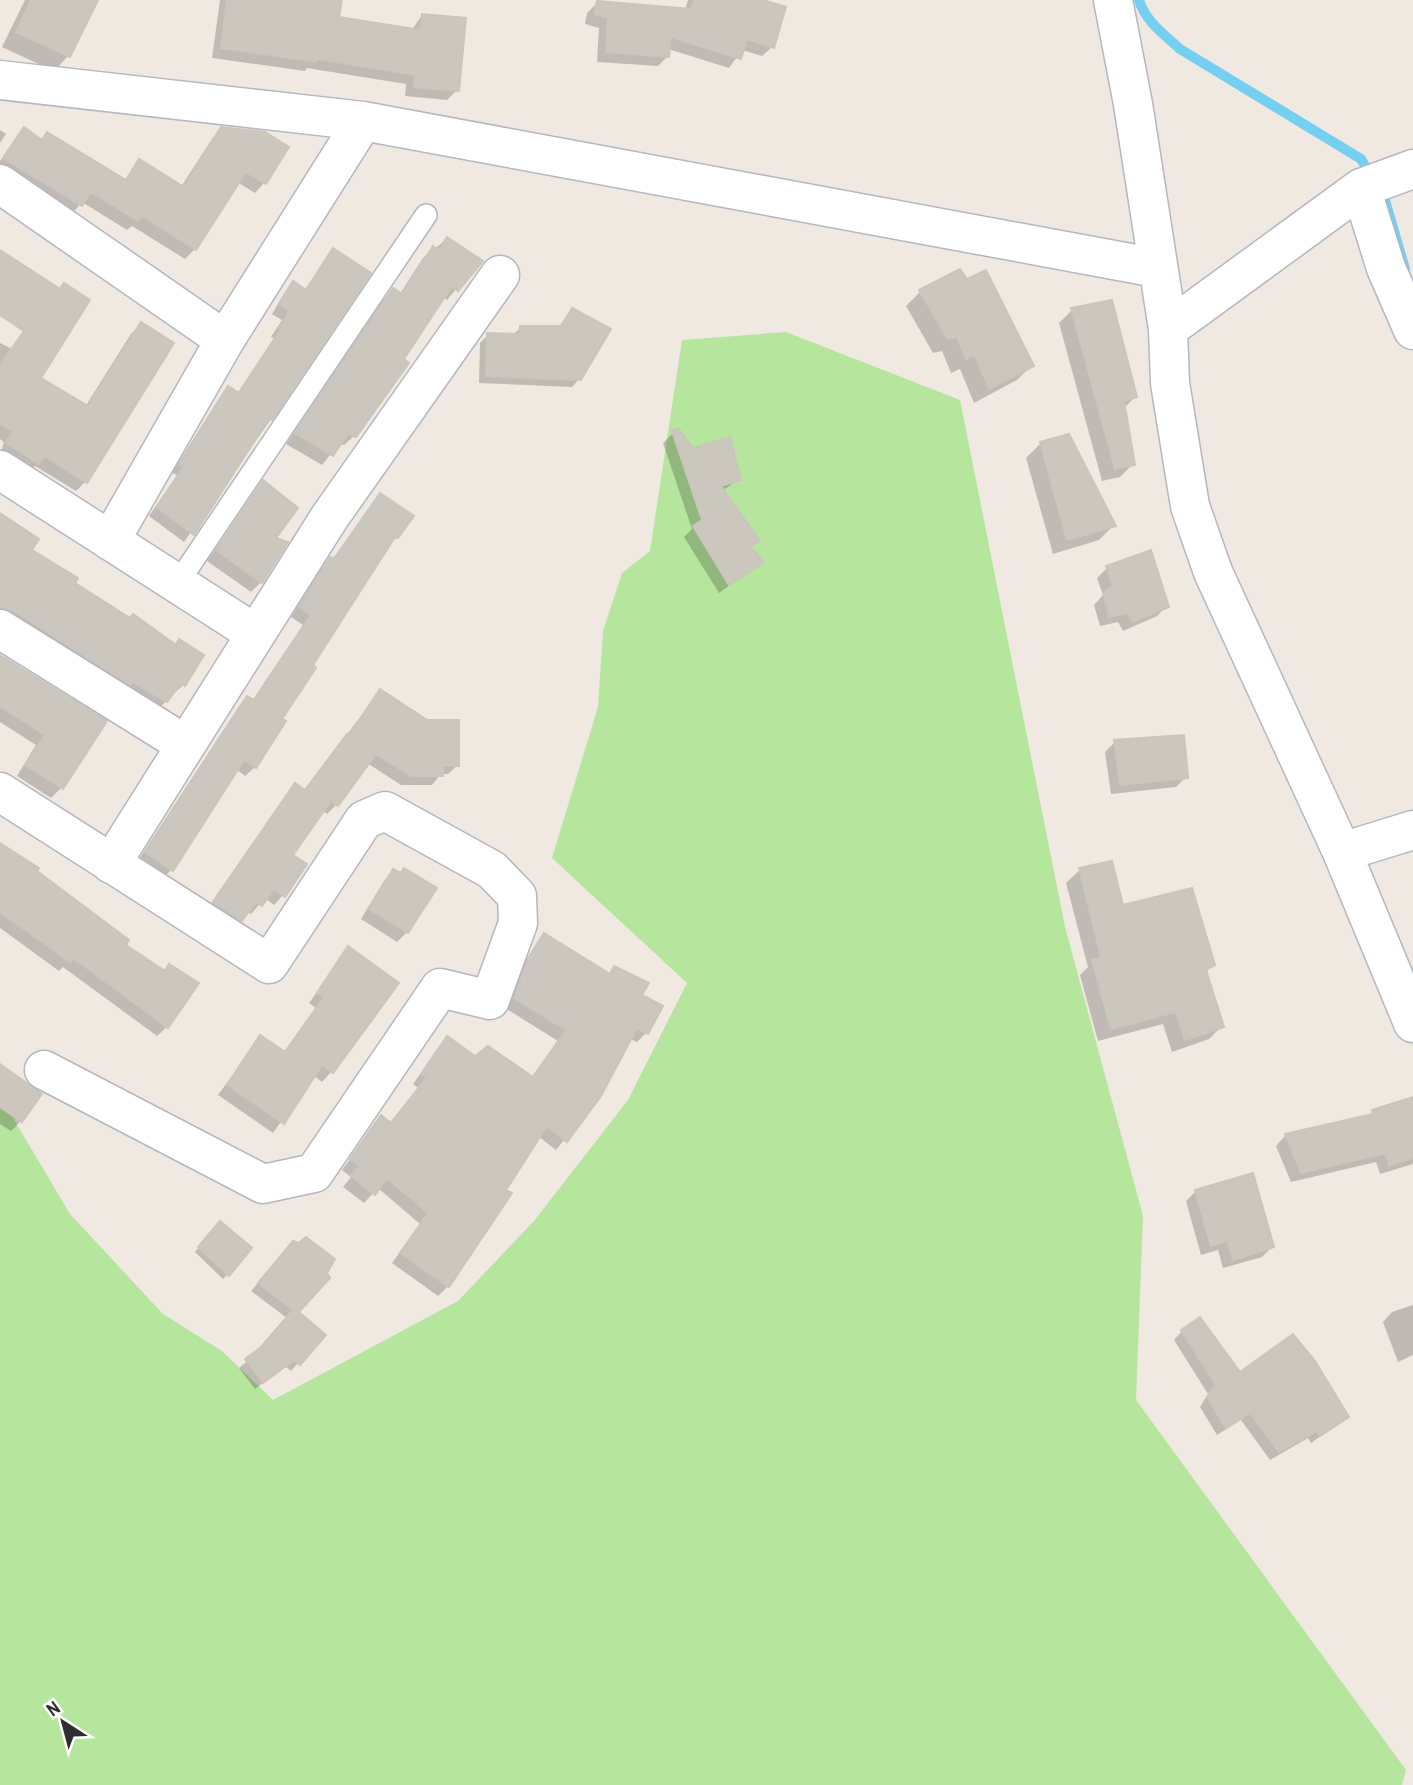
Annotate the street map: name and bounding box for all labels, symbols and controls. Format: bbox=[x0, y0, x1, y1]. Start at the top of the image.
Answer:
north arrow bbox=[28, 1687, 98, 1757]
text: N bbox=[41, 1694, 65, 1722]

